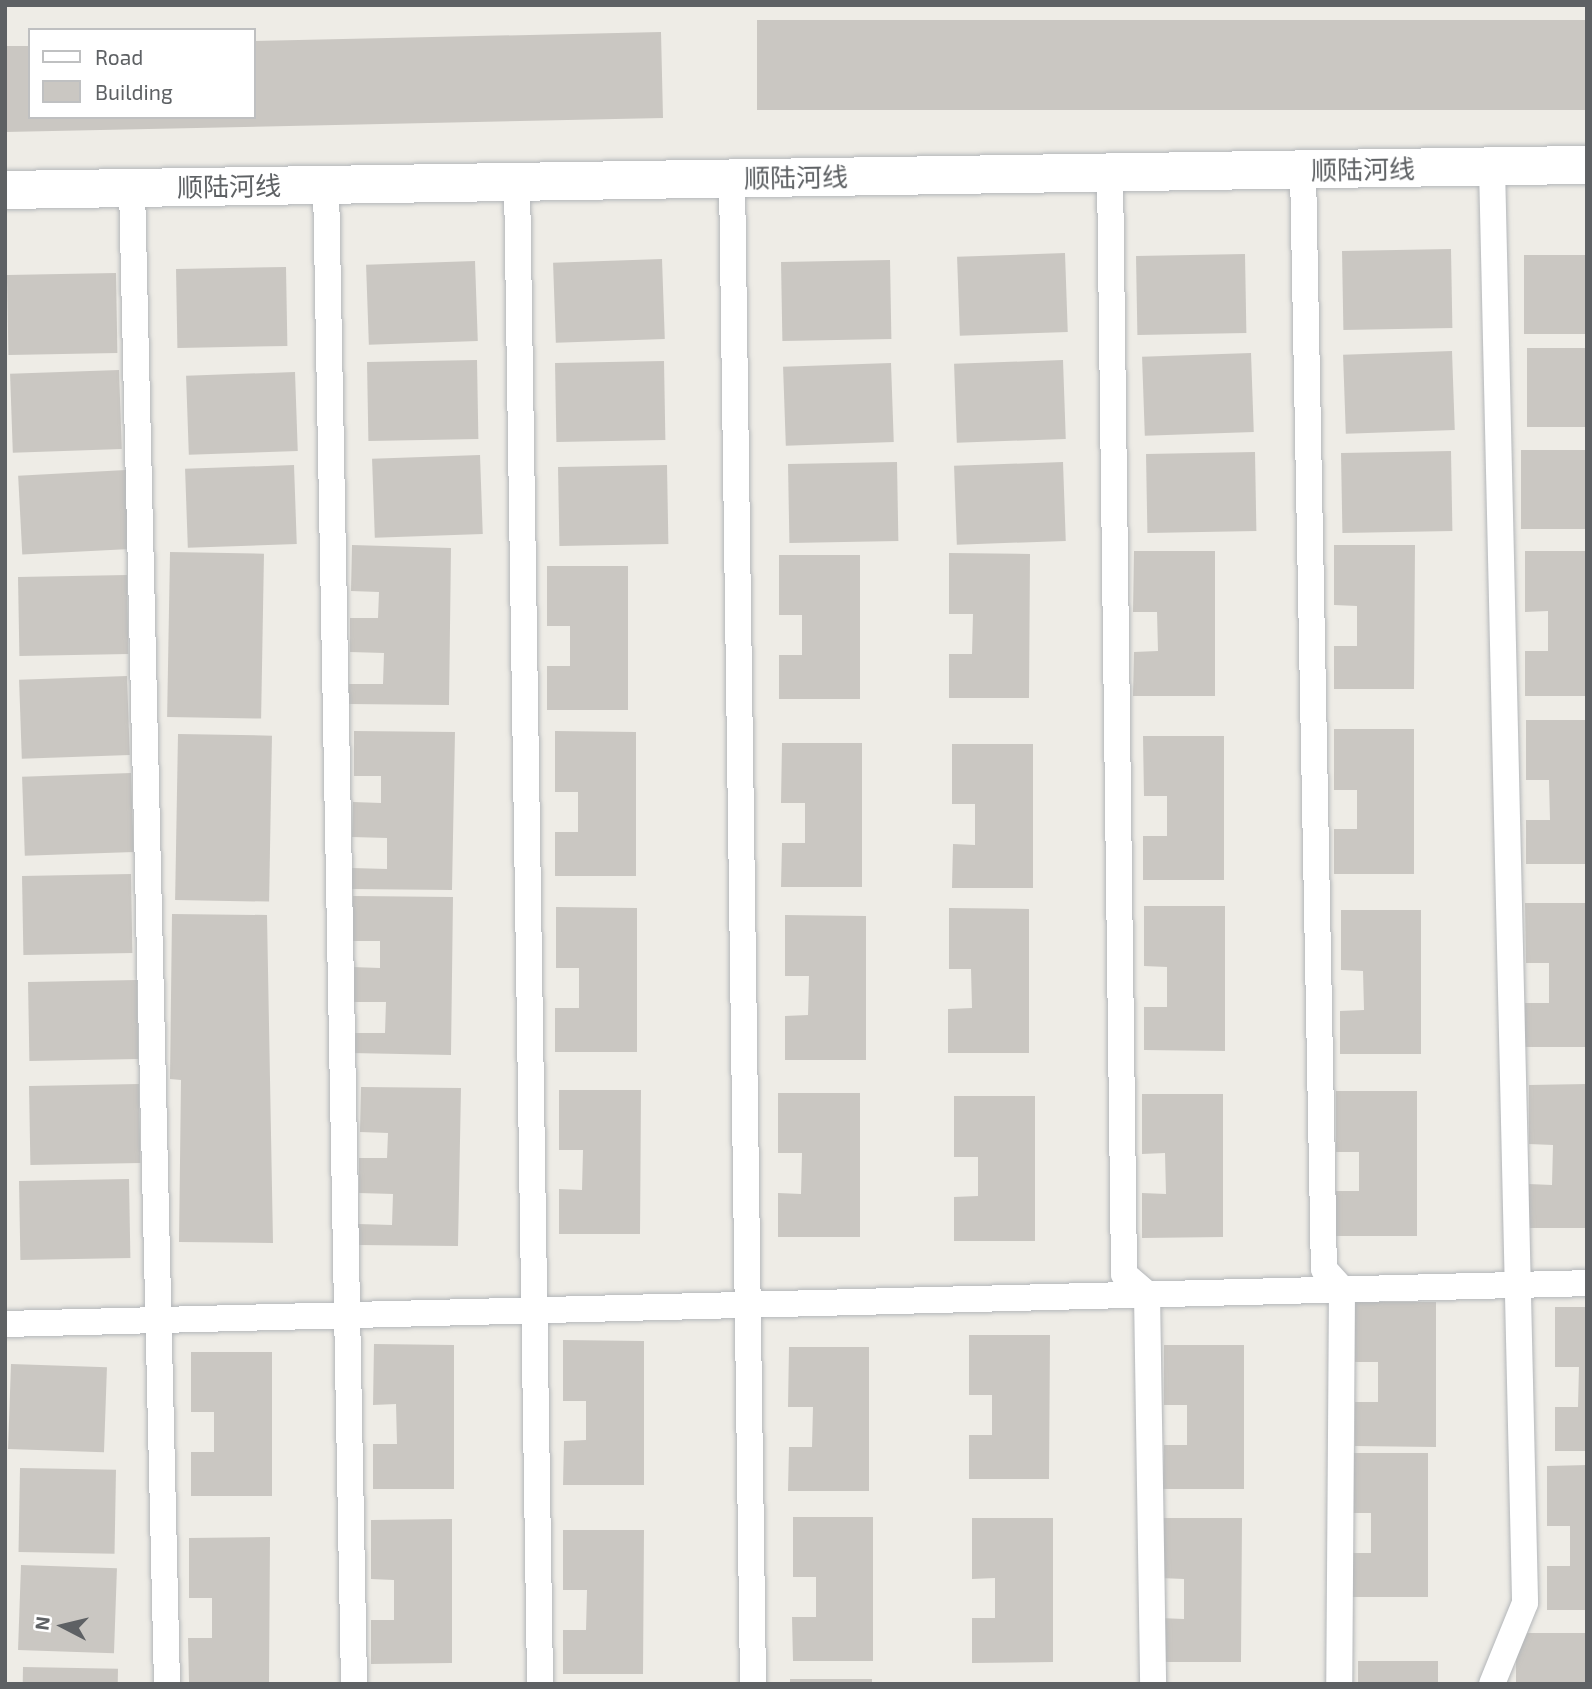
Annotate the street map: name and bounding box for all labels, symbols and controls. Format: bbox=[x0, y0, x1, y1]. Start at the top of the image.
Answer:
legend bbox=[28, 28, 256, 119]
text: Road bbox=[95, 44, 143, 69]
text: Building bbox=[95, 79, 173, 104]
street label: 顺陆河线 bbox=[1311, 152, 1415, 186]
street label: 顺陆河线 bbox=[744, 160, 848, 194]
street label: 顺陆河线 bbox=[177, 169, 281, 203]
north arrow bbox=[28, 1591, 98, 1661]
text: N bbox=[29, 1615, 54, 1632]

